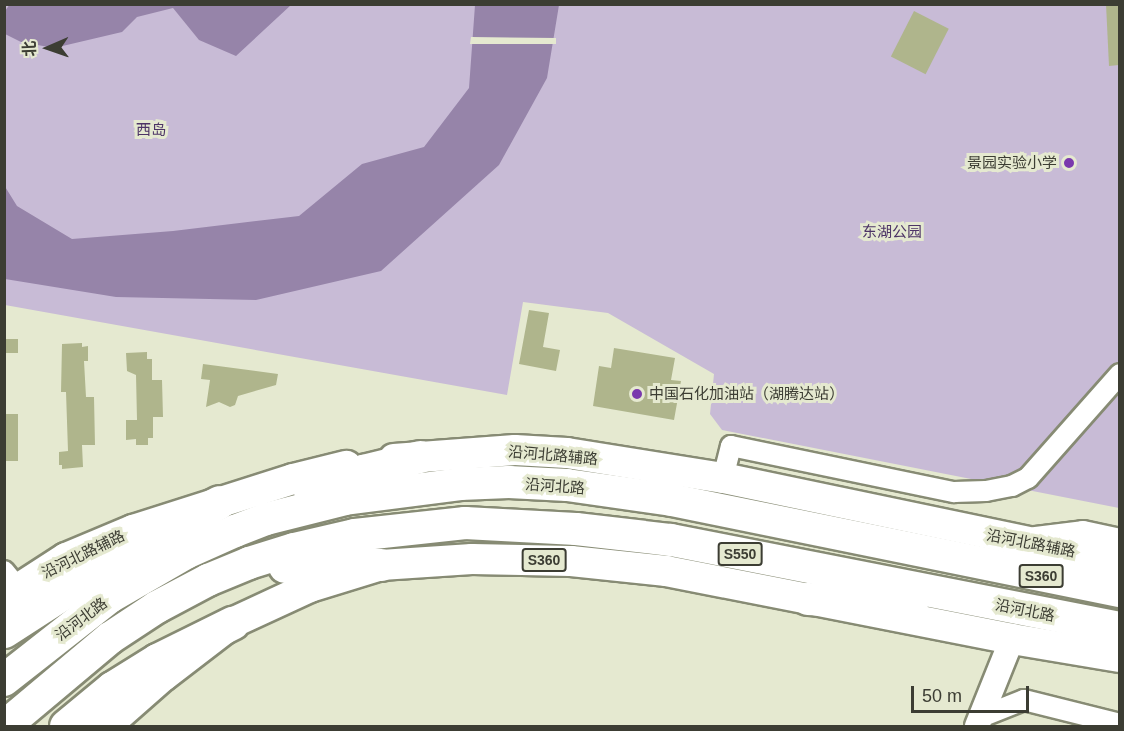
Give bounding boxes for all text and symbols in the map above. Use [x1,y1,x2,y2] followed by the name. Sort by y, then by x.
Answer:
[18,18,78,78] north arrow
[21,40,38,57] text: 北
[136,121,166,139] park label: 西岛
[967,154,1057,172] place label: 景园实验小学
[1062,156,1076,170] marker: 景园实验小学
[862,223,922,241] park label: 东湖公园
[649,385,844,403] place label: 中国石化加油站（湖腾达站）
[630,387,644,401] marker: 中国石化加油站（湖腾达站）
[507,442,599,468] street label: 沿河北路辅路
[524,475,586,497] street label: 沿河北路
[39,526,127,582] street label: 沿河北路辅路
[985,526,1077,560] street label: 沿河北路辅路
[718,543,762,565] road number: S550
[522,549,566,571] road number: S360
[1018,565,1064,587] road number: S360
[52,594,110,644] street label: 沿河北路
[994,595,1056,625] street label: 沿河北路
[914,674,1032,712] scale bar
[922,686,962,706] text: 50 m

